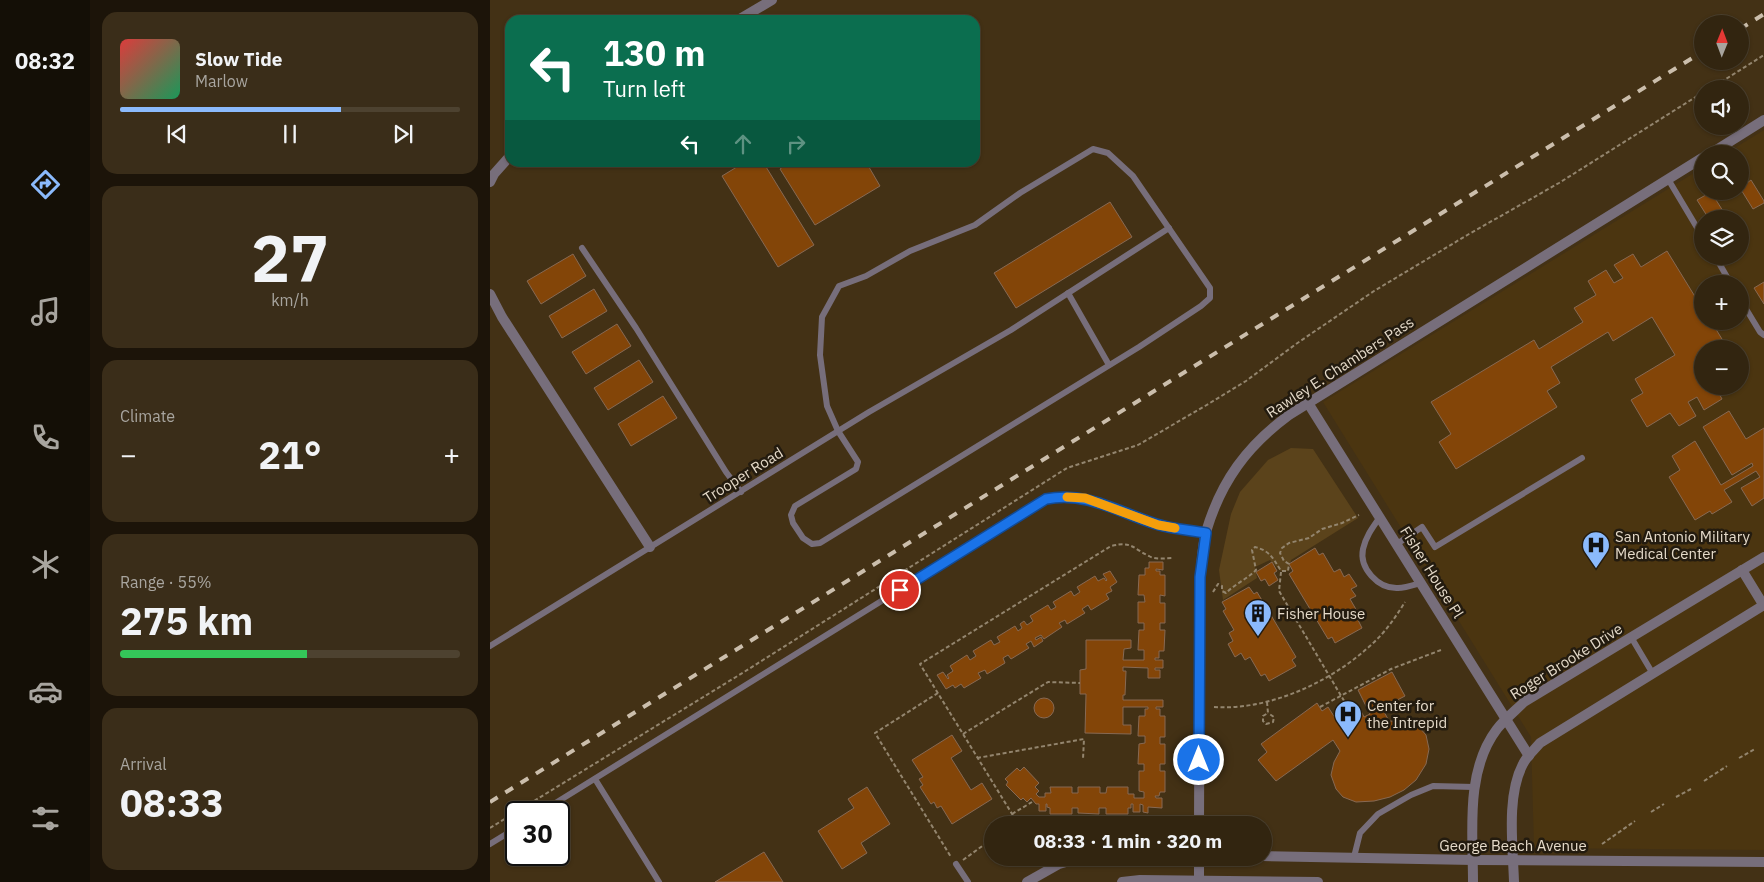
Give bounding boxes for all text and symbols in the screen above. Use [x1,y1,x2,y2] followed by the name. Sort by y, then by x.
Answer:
[1694,15,1749,70] north arrow
[1694,15,1749,395] map controls
[603,30,706,76] text: 130 m
[520,35,585,100] icon: left
[15,46,75,75] text: 08:32
[195,47,282,71] text: Slow Tide
[195,71,248,91] text: Marlow
[603,74,686,103] text: Turn left
[1694,80,1749,135] button: sound
[163,120,191,148] icon: previous
[276,120,304,148] icon: pause
[389,120,417,148] icon: next
[676,130,704,158] icon: left
[729,130,757,158] icon: ahead
[782,130,810,158] icon: right
[1694,145,1749,200] button: search
[28,167,63,202] icon: directions
[1694,210,1749,265] button: layers
[251,215,329,300] text: 27
[1694,275,1749,330] button: +
[271,290,309,310] text: km/h
[28,294,63,329] icon: music
[1263,312,1417,422] street label: Rawley E. Chambers Pass
[1694,340,1749,395] button: −
[120,406,175,426] text: Climate
[28,420,63,455] icon: phone
[258,430,322,479] text: 21°
[120,436,137,473] text: −
[443,436,460,473] text: +
[700,443,786,507] street label: Trooper Road
[1396,522,1468,622] street label: Fisher House Pl
[1615,527,1750,563] place label: San Antonio Military Medical Center
[1581,530,1611,569] hospital icon: San Antonio Military Medical Center
[28,547,63,582] icon: climate
[879,569,921,611] pin
[120,572,212,592] text: Range · 55%
[886,576,914,604] icon: arrive
[120,596,253,645] text: 275 km
[1243,598,1273,637] building icon: Fisher House
[1277,604,1365,623] place label: Fisher House
[1506,619,1626,703] street label: Roger Brooke Drive
[28,674,63,709] icon: car
[1367,696,1447,732] place label: Center for the Intrepid
[1333,699,1363,738] hospital icon: Center for the Intrepid
[1172,733,1224,785] position arrow
[120,754,167,774] text: Arrival
[120,778,224,827] text: 08:33
[28,801,63,836] icon: filters
[505,801,570,866] speed limit sign: 30
[1034,829,1222,853] text: 08:33 · 1 min · 320 m
[1439,836,1587,855] street label: George Beach Avenue

